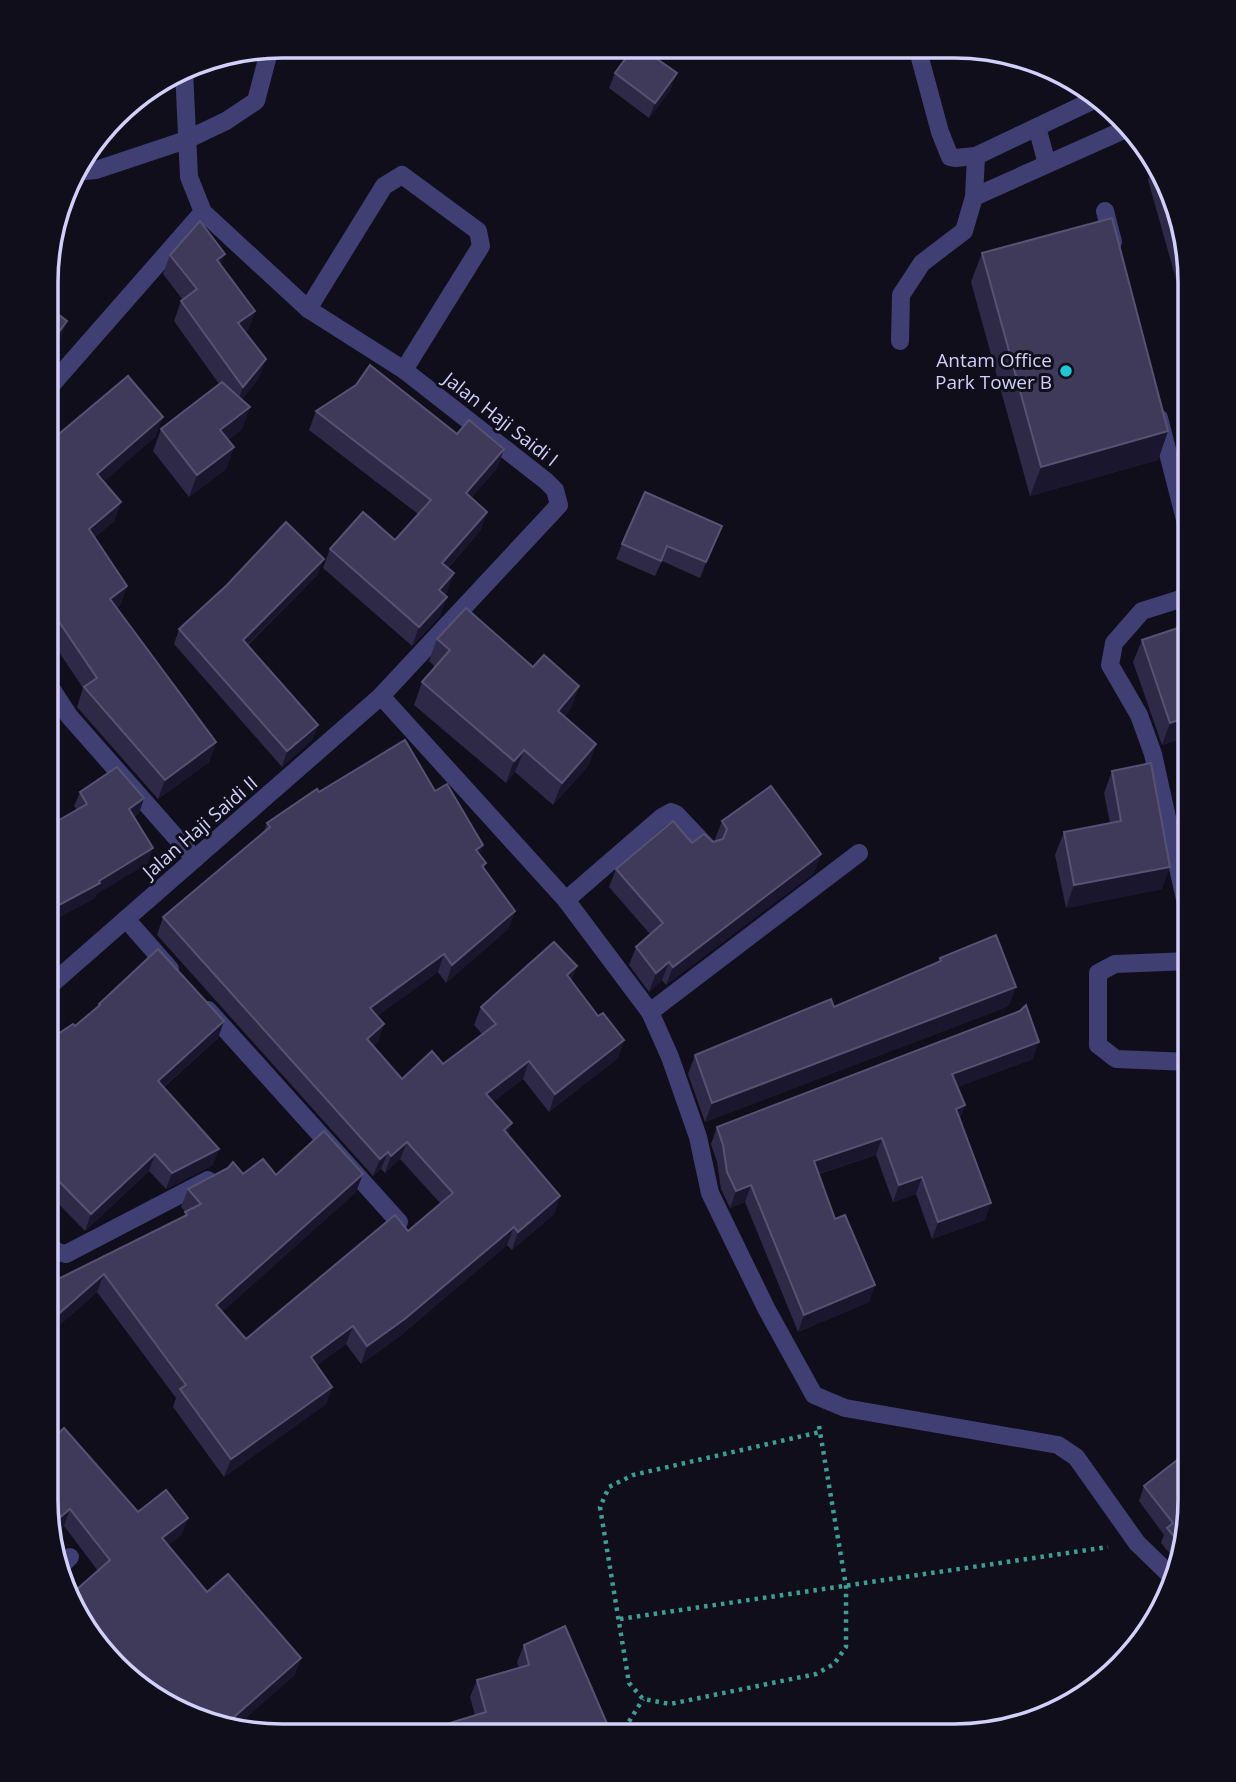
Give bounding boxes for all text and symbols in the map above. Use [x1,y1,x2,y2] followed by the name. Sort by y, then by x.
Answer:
[935,347,1052,395] place label: Antam Office Park Tower B
[1058,363,1074,379] marker: Antam Office Park Tower B
[437,365,564,472] street label: Jalan Haji Saidi I
[135,770,263,886] street label: Jalan Haji Saidi II

